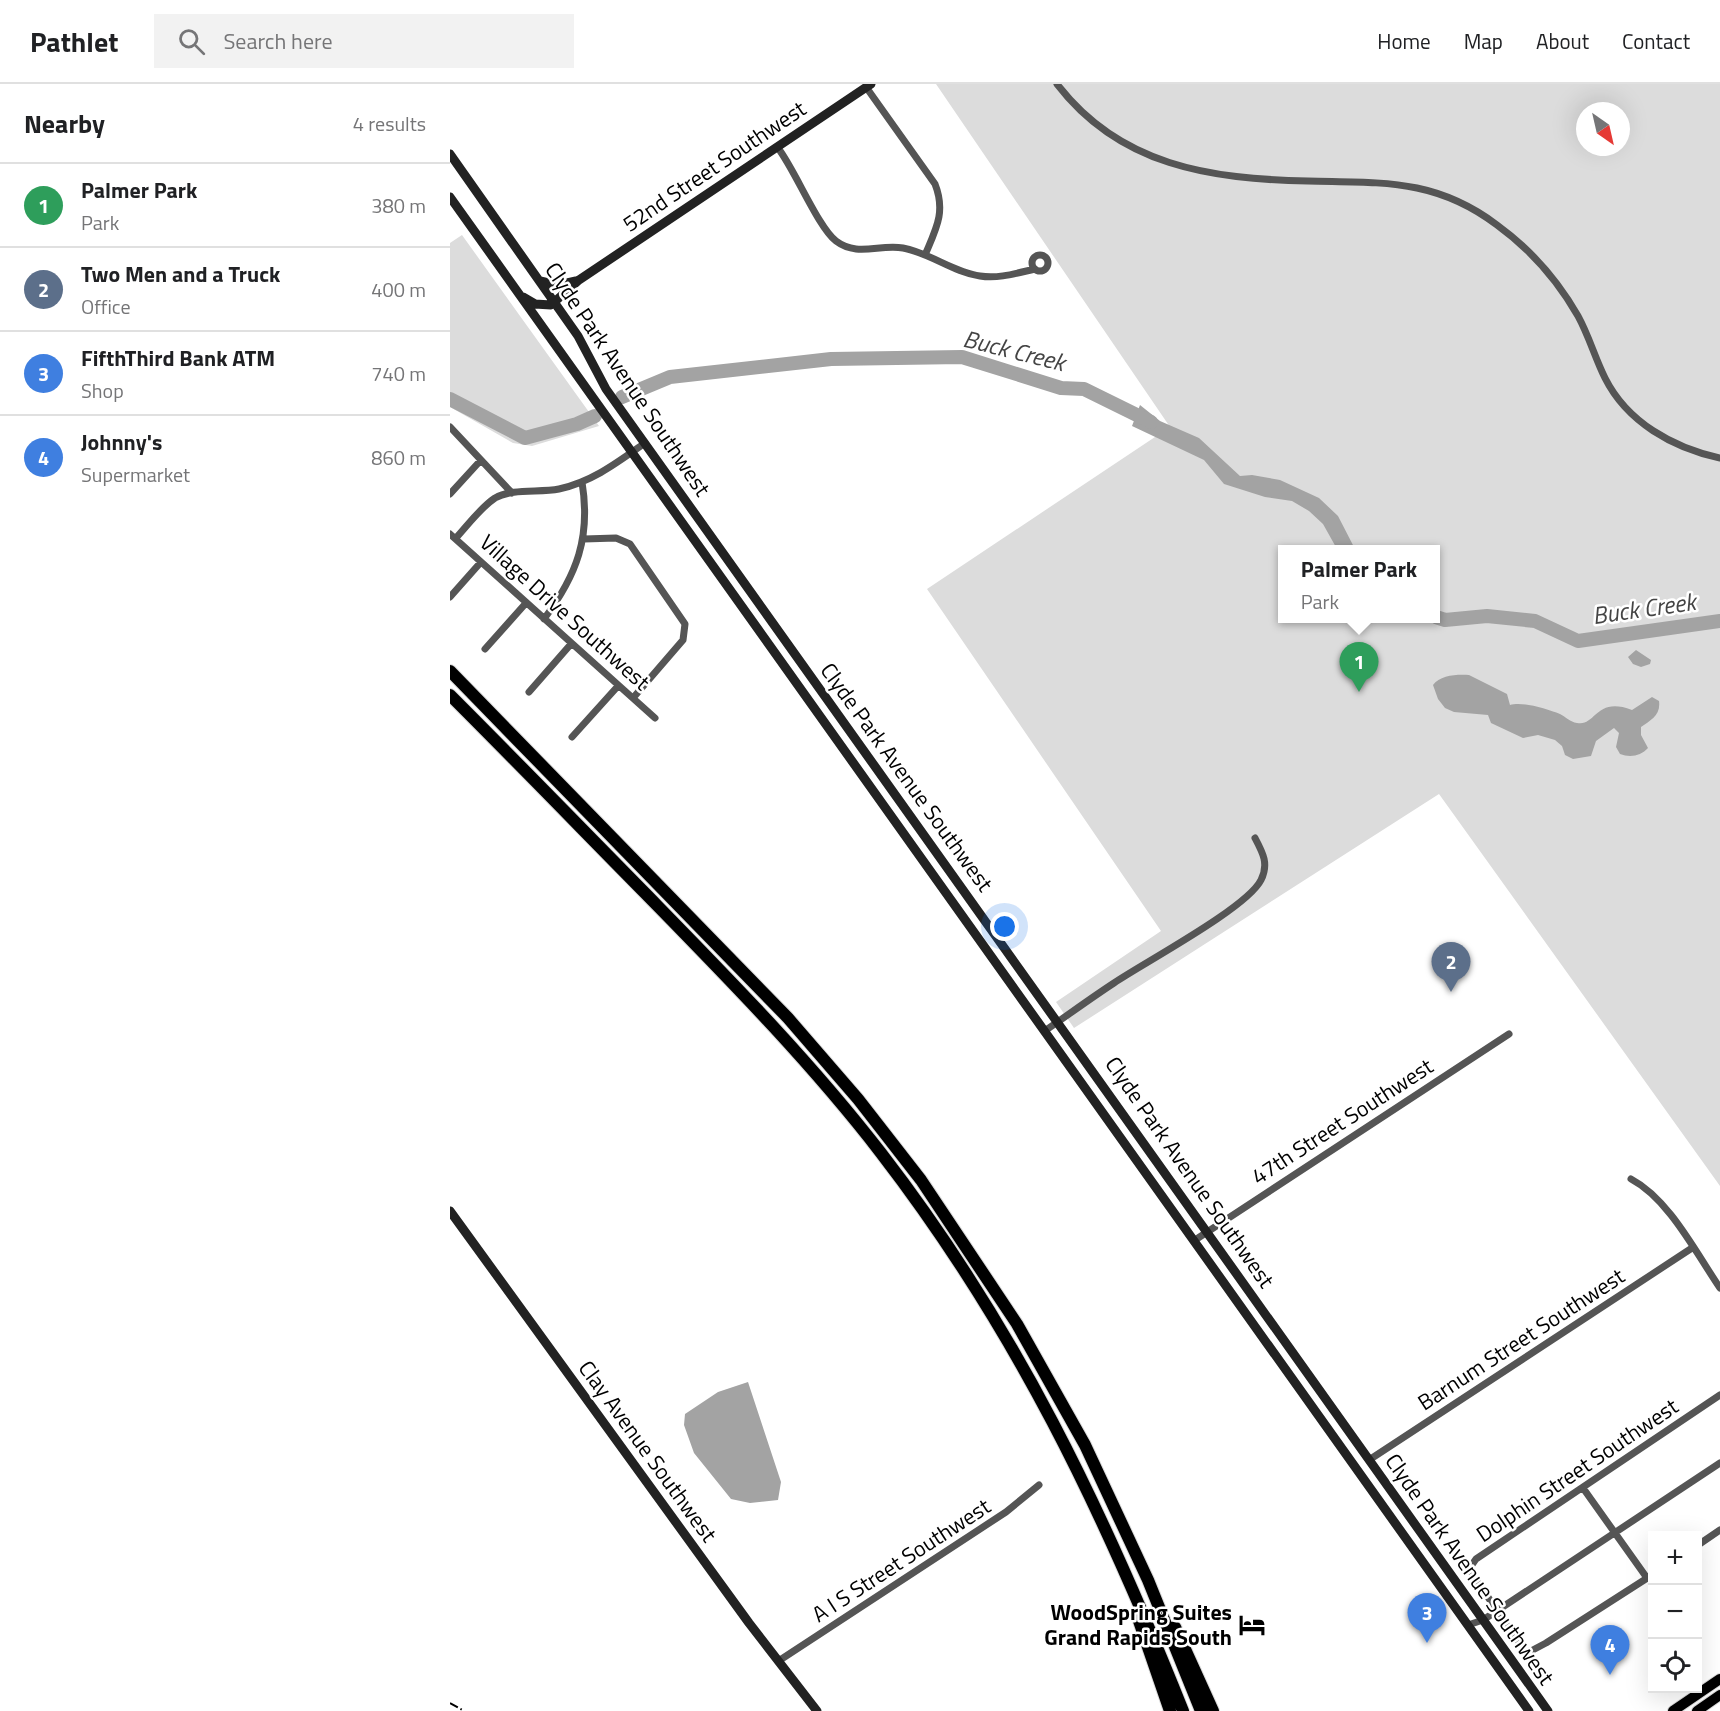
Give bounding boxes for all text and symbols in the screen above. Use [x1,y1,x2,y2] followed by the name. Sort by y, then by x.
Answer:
[154,14,574,68] search box
[30,20,118,63] text: Pathlet
[223,24,333,58] text: Search here
[175,25,208,58] icon: search
[1377,25,1431,57] text: Home
[1464,25,1503,57] text: Map
[1536,25,1589,57] text: About
[1622,25,1690,57] text: Contact
[615,92,813,240] street label: 52nd Street Southwest
[1576,102,1630,156] north arrow
[24,104,105,143] text: Nearby
[353,108,426,139] text: 4 results
[81,173,197,207] text: Palmer Park
[38,190,49,221] text: 1
[371,190,426,221] text: 380 m
[81,207,119,238] text: Park
[537,255,719,503] street label: Clyde Park Avenue Southwest
[81,257,280,291] text: Two Men and a Truck
[38,274,49,305] text: 2
[371,274,426,305] text: 400 m
[81,291,131,322] text: Office
[960,320,1072,381] water label: Buck Creek
[81,341,275,375] text: FifthThird Bank ATM
[38,358,49,389] text: 3
[371,358,426,389] text: 740 m
[81,375,124,406] text: Shop
[81,425,162,459] text: Johnny's
[38,442,49,473] text: 4
[371,442,426,473] text: 860 m
[81,459,190,490] text: Supermarket
[472,526,658,698] street label: Village Drive Southwest
[1278,545,1440,623] popup
[1301,552,1417,586] text: Palmer Park
[1590,583,1701,633] water label: Buck Creek
[1301,586,1339,617] text: Park
[1340,642,1378,692] pin: 1
[812,655,1002,899] street label: Clyde Park Avenue Southwest
[990,912,1019,941] your location
[1432,942,1470,992] pin: 2
[1097,1049,1283,1295] street label: Clyde Park Avenue Southwest
[1244,1049,1440,1193] street label: 47th Street Southwest
[1411,1259,1631,1419] street label: Barnum Street Southwest
[570,1353,726,1549] street label: Clay Avenue Southwest
[1469,1389,1685,1551] street label: Dolphin Street Southwest
[1377,1446,1563,1692] street label: Clyde Park Avenue Southwest
[805,1489,997,1631] street label: A I S Street Southwest
[1648,1531,1702,1693] map controls
[1648,1531,1702,1585] button: +
[1648,1585,1702,1639] button: −
[1408,1594,1446,1643] pin: 3
[1044,1595,1232,1654] place label: WoodSpring Suites Grand Rapids South
[1237,1610,1267,1640] hotel icon: WoodSpring Suites Grand Rapids South
[1590,1626,1630,1675] pin: 4
[1648,1639,1702,1693] button: locate

